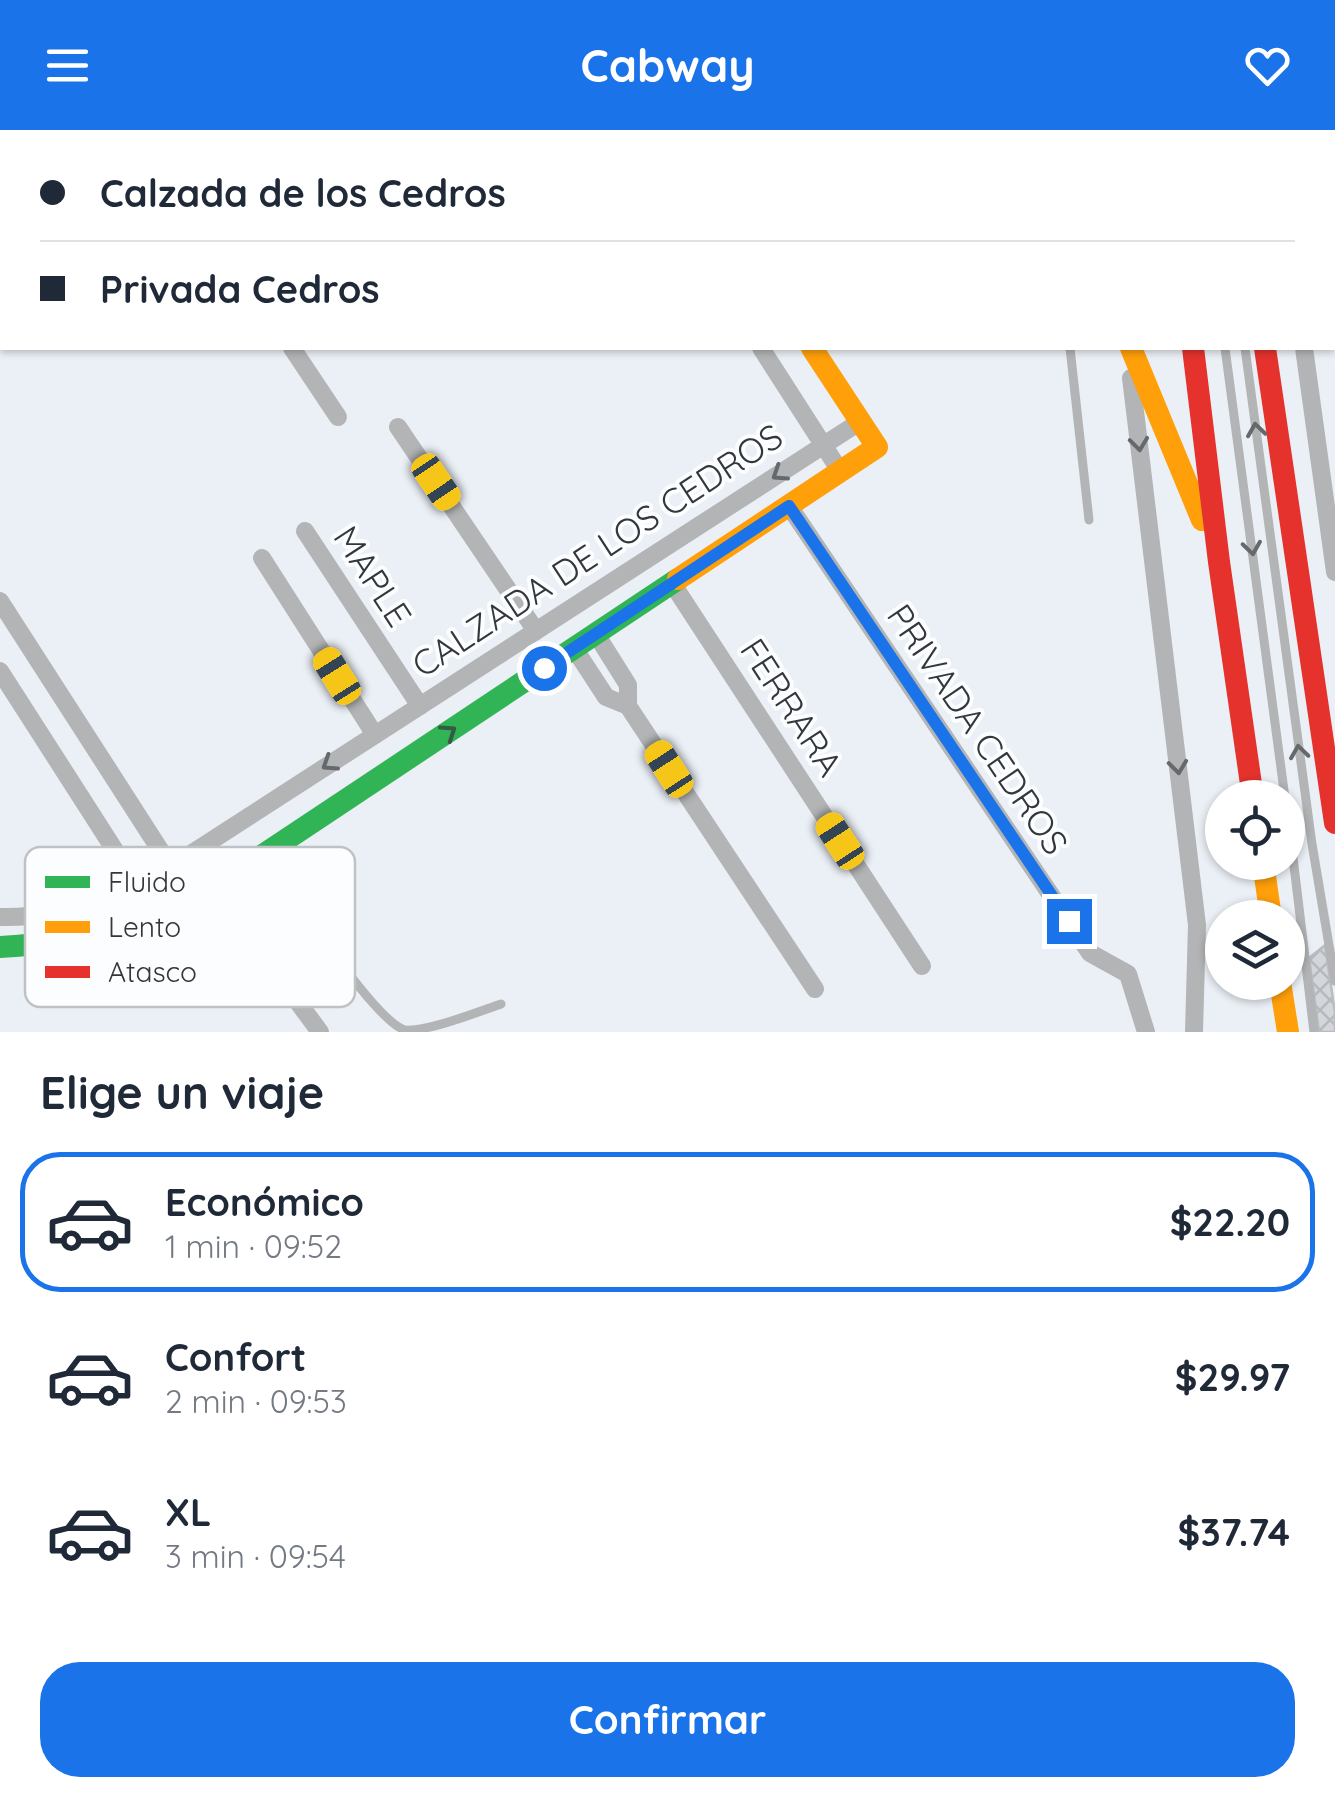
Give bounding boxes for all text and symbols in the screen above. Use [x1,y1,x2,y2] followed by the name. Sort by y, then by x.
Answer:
[580,37,755,93] text: Cabway
[40,38,95,93] icon: menu
[1240,38,1295,93] icon: heart
[100,169,506,217] text: Calzada de los Cedros
[100,265,380,313] text: Privada Cedros
[403,414,791,686] street label: CALZADA DE LOS CEDROS
[1246,421,1267,437] one-way arrow
[1128,437,1149,453] one-way arrow
[407,449,465,515] car
[771,462,789,481] one-way arrow
[324,517,422,635] street label: MAPLE
[1241,541,1262,557] one-way arrow
[878,595,1078,863] street label: PRIVADA CEDROS
[731,630,853,784] street label: FERRARA
[308,643,366,709] car
[522,646,567,691] route start
[439,725,457,744] one-way arrow
[640,736,698,802] car
[1290,743,1311,760] one-way arrow
[322,752,340,771] one-way arrow
[1167,759,1188,775] one-way arrow
[1205,780,1305,1000] map controls
[1205,780,1305,880] button: locate
[811,808,869,874] car
[25,847,355,1007] legend
[108,864,186,899] text: Fluido
[1047,899,1092,944] route end
[1205,900,1305,1000] button: layers
[108,909,181,944] text: Lento
[108,954,197,989] text: Atasco
[40,1064,324,1120] text: Elige un viaje
[45,1177,135,1267] icon: car
[165,1178,364,1226] text: Económico
[1170,1198,1290,1246] text: $22.20
[165,1226,342,1266] text: 1 min · 09:52
[45,1332,135,1422] icon: car
[165,1333,306,1381] text: Confort
[1175,1353,1290,1401] text: $29.97
[165,1381,347,1421] text: 2 min · 09:53
[45,1487,135,1577] icon: car
[165,1488,211,1536] text: XL
[1178,1508,1290,1556] text: $37.74
[165,1536,346,1576] text: 3 min · 09:54
[40,1662,1295,1777] button: Confirmar

